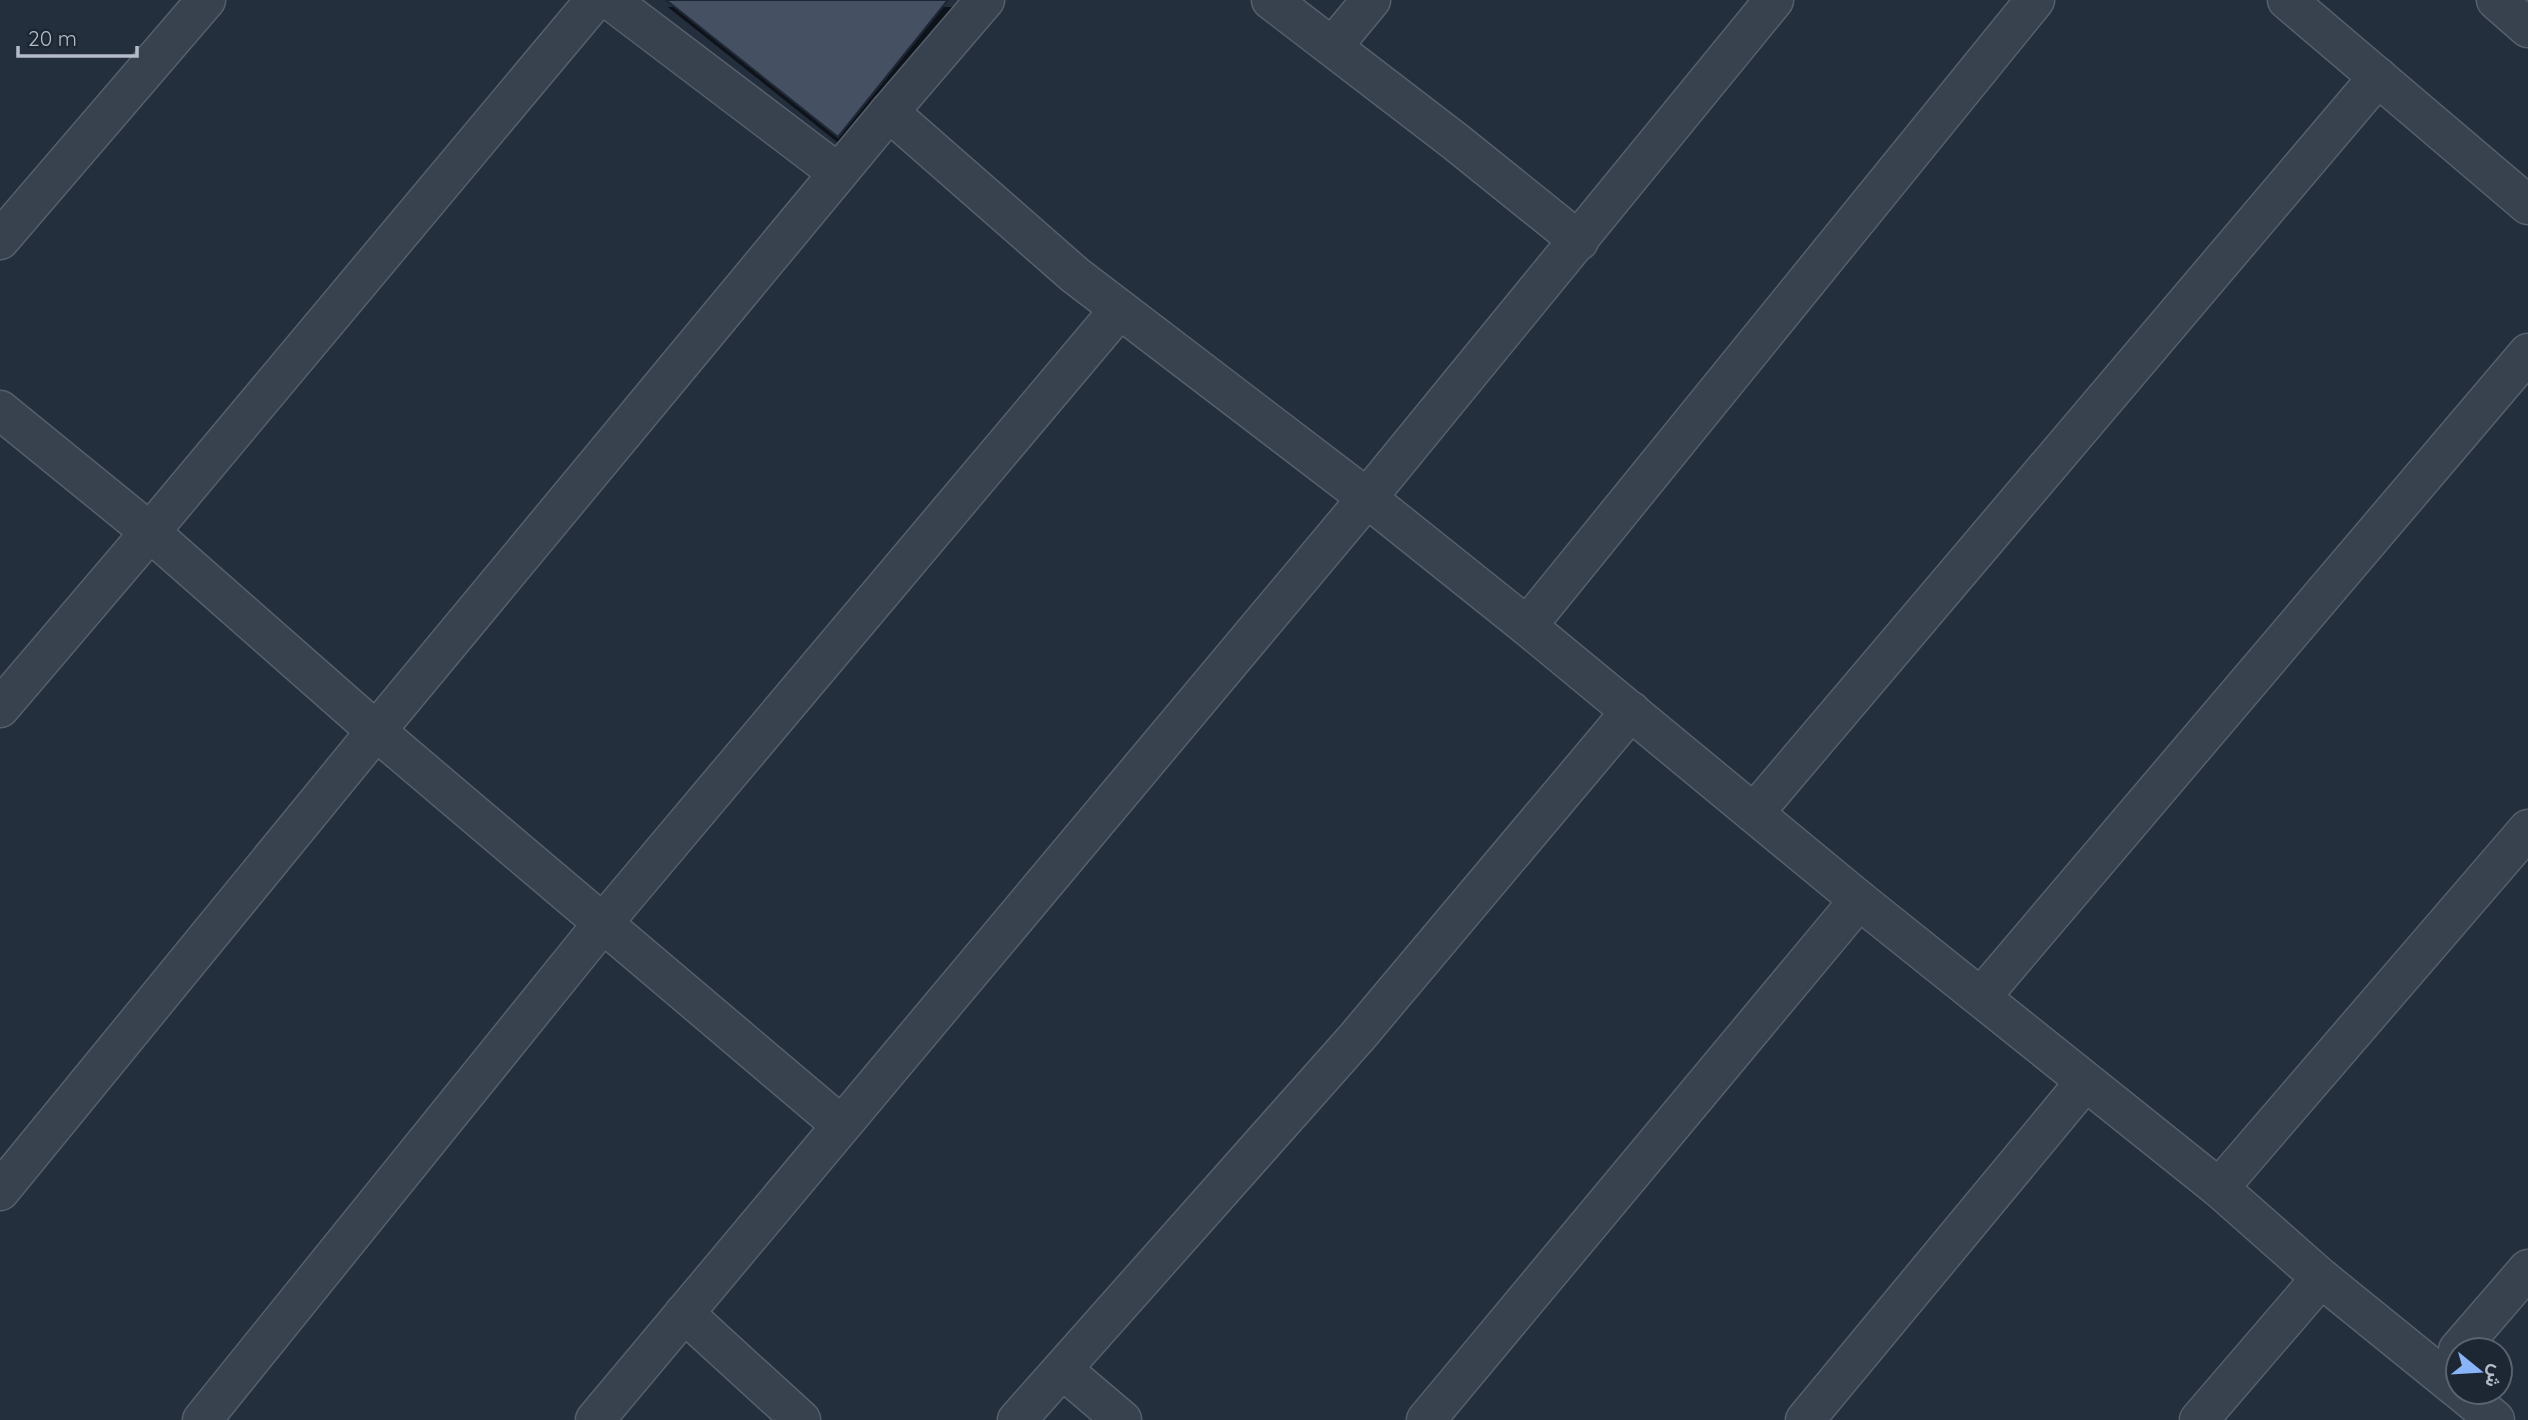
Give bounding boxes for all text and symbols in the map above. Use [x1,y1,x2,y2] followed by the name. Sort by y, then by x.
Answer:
[18,14,136,58] scale bar
[28,25,77,51] text: 20 m
[2444,1336,2514,1406] north arrow
[2480,1362,2510,1391] text: ش

